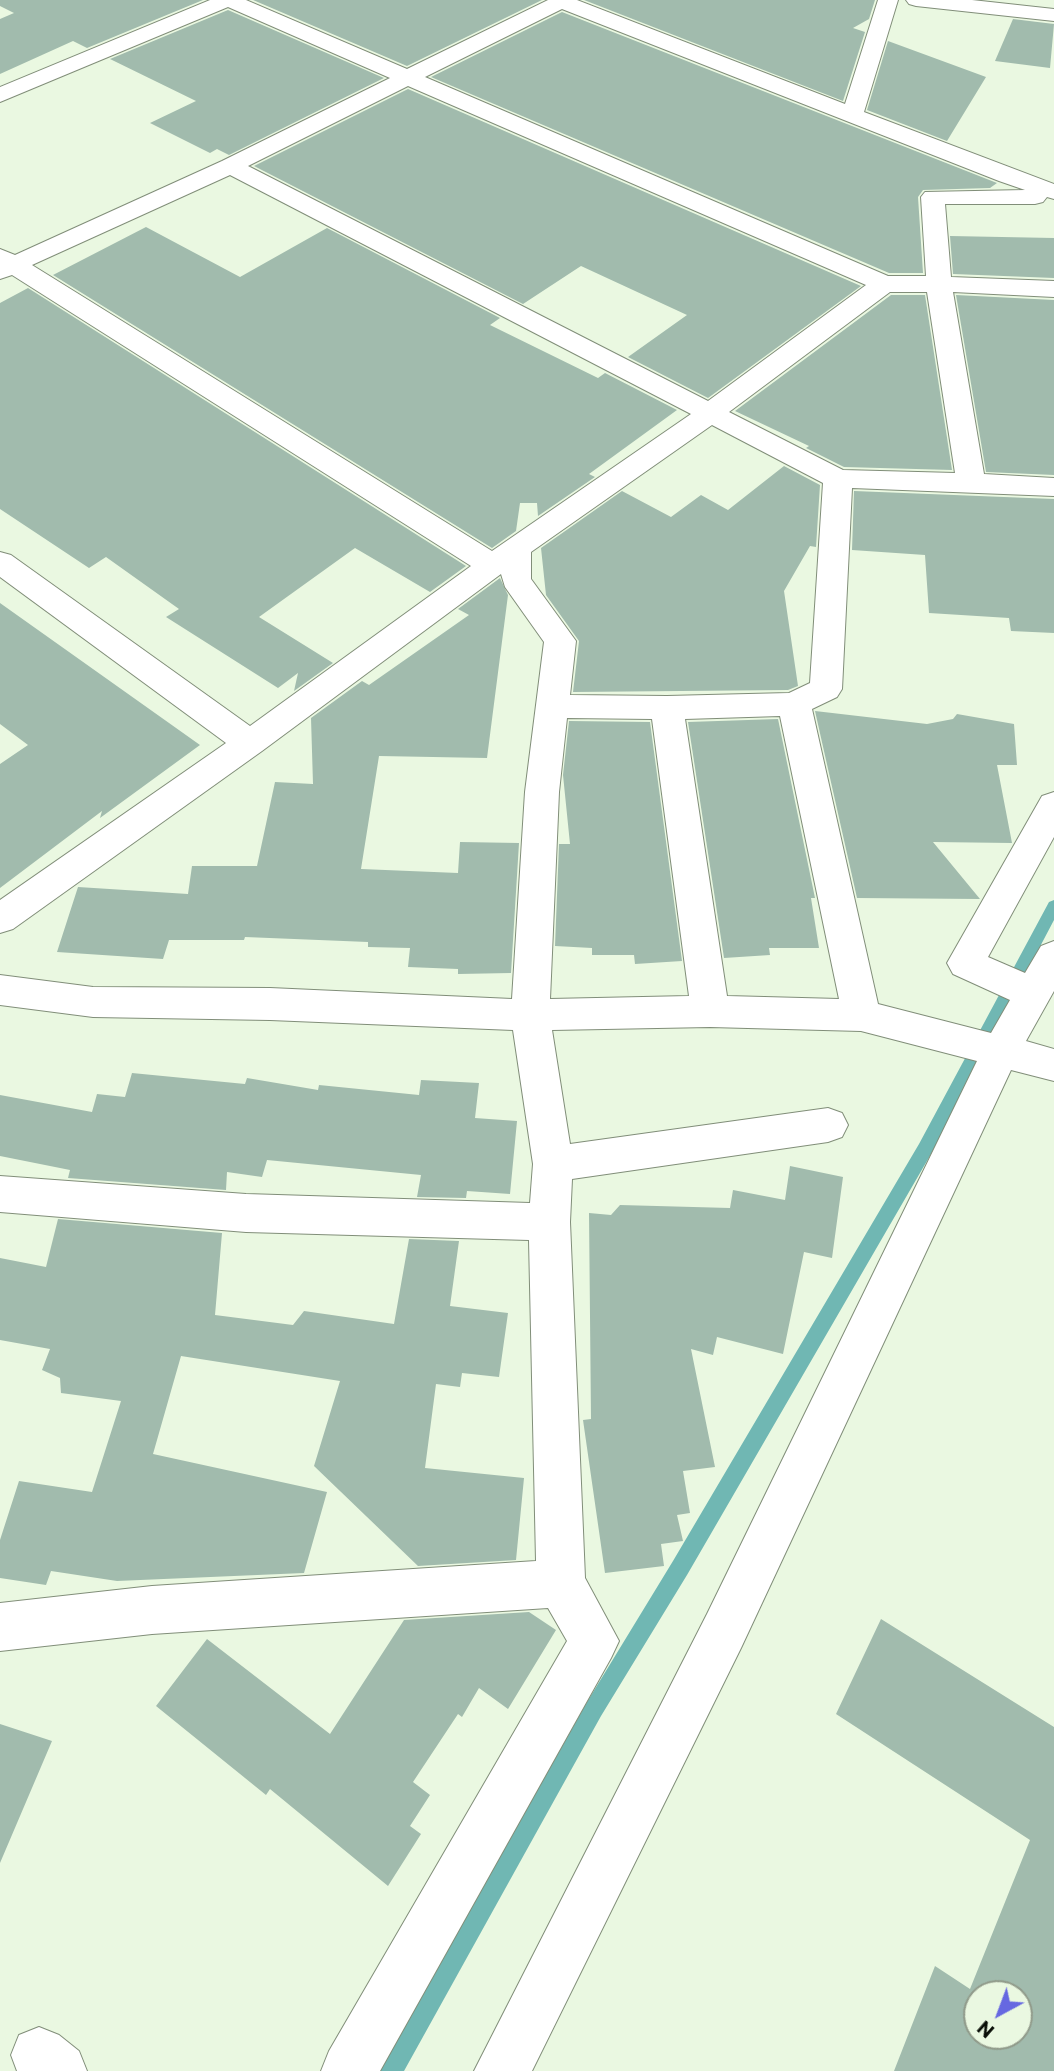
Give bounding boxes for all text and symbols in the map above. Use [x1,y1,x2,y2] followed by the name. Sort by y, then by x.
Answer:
[963,1980,1033,2050] north arrow
[972,2016,998,2043] text: N

